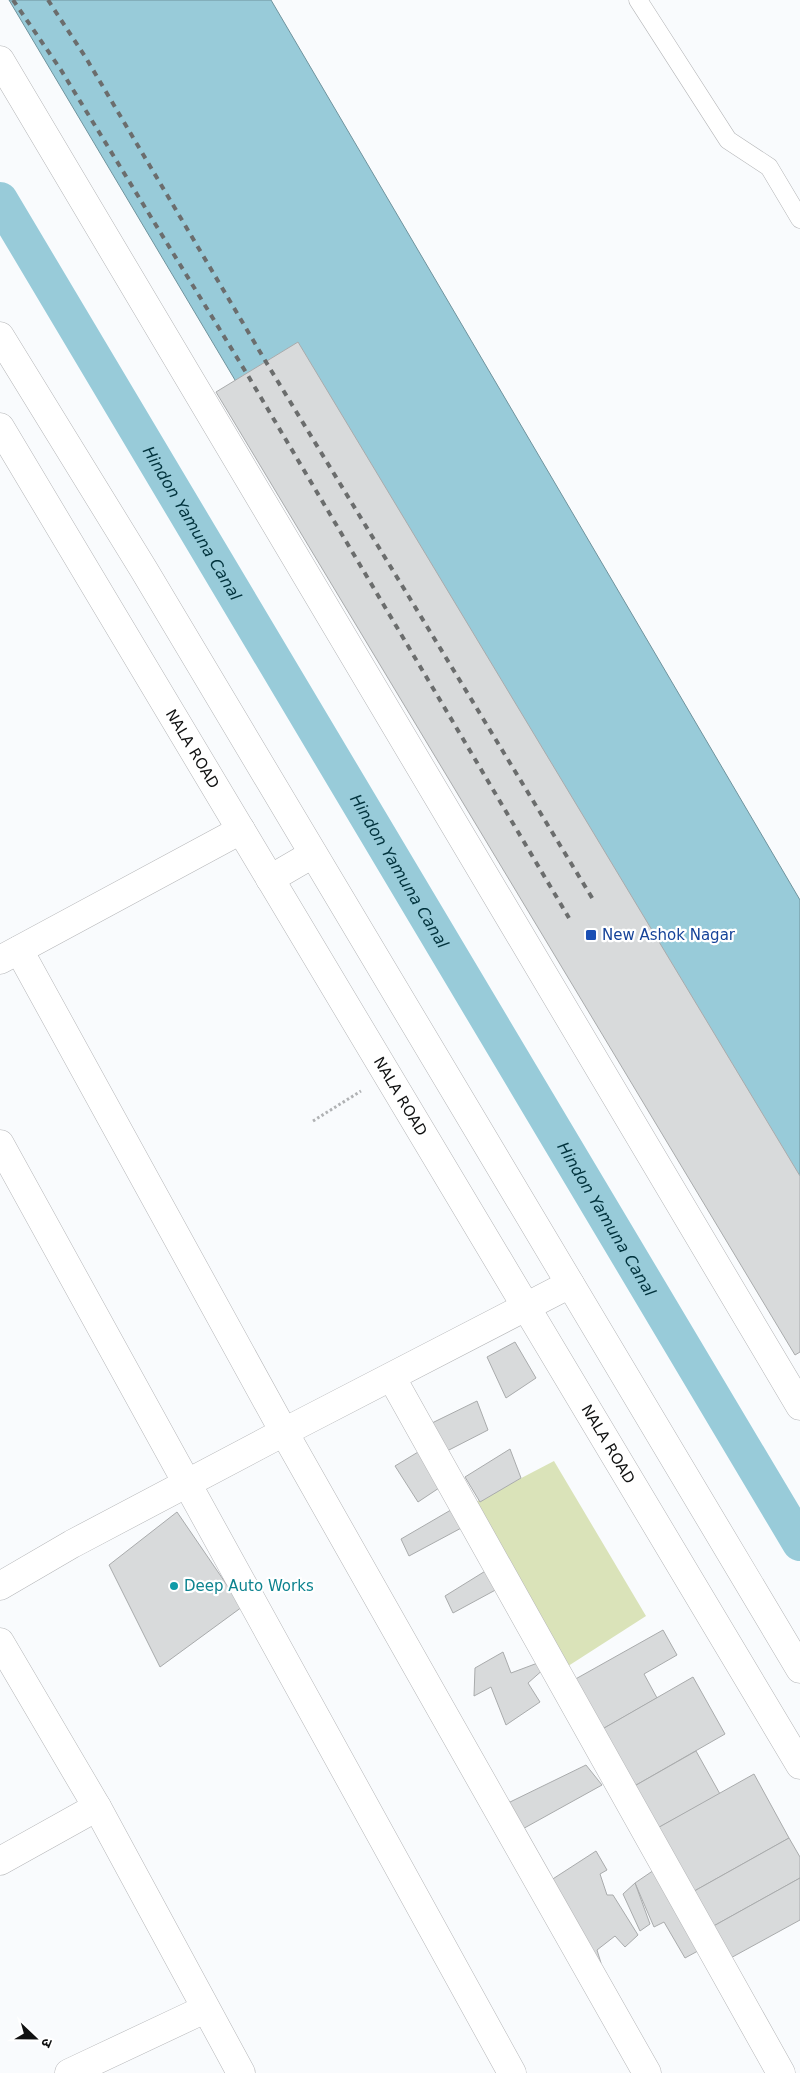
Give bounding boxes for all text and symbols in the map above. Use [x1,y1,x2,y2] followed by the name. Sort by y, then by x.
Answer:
[139,443,246,604] water label: Hindon Yamuna Canal
[162,706,223,792] street label: NALA ROAD
[346,790,453,952] water label: Hindon Yamuna Canal
[602,926,736,944] place label: New Ashok Nagar
[584,928,598,942] marker: New Ashok Nagar
[370,1054,431,1139] street label: NALA ROAD
[554,1138,660,1300] water label: Hindon Yamuna Canal
[578,1401,639,1487] street label: NALA ROAD
[184,1577,314,1595] place label: Deep Auto Works
[168,1580,180,1592] marker: Deep Auto Works
[10,2013,60,2063] north arrow
[38,2036,56,2050] text: उ

